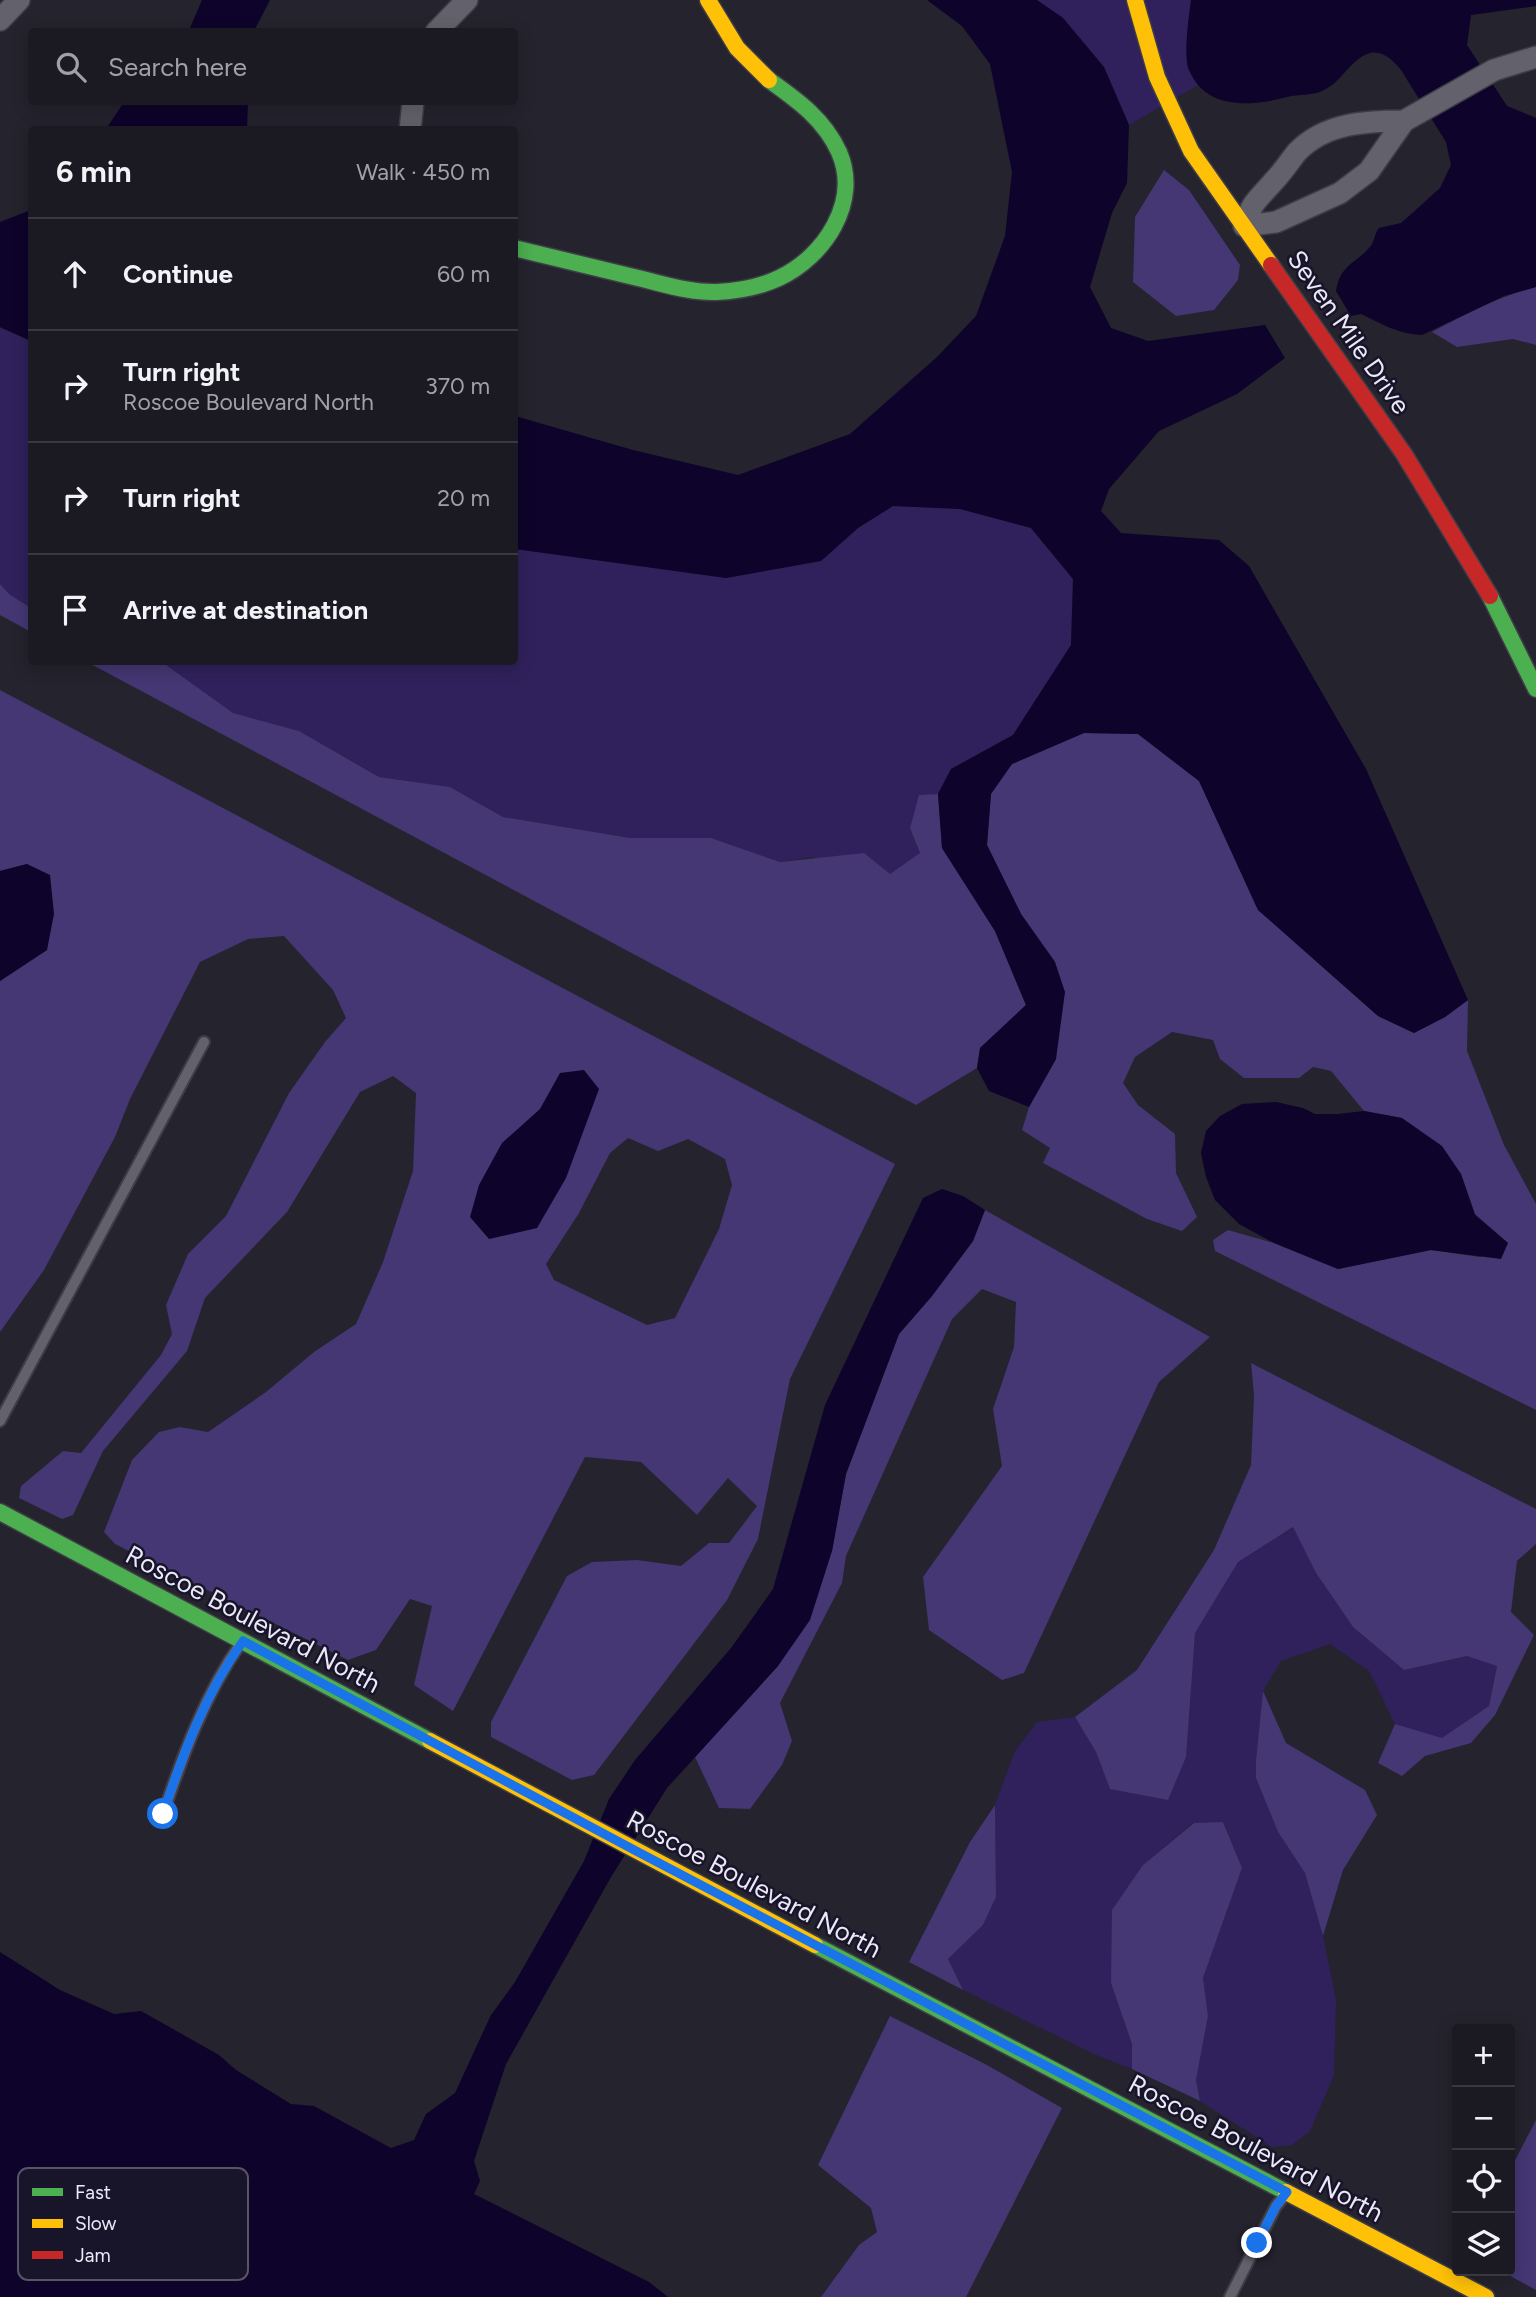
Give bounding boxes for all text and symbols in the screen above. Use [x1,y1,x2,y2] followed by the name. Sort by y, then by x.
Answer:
[28,28,518,105] search box
[52,48,90,86] icon: search
[108,51,247,83] text: Search here
[56,153,132,190] text: 6 min
[356,158,490,186] text: Walk · 450 m
[1281,244,1417,420] street label: Seven Mile Drive
[56,255,94,293] icon: ahead
[123,258,233,290] text: Continue
[437,260,490,288] text: 60 m
[123,356,240,388] text: Turn right
[56,367,94,405] icon: right
[425,372,490,400] text: 370 m
[123,388,374,416] text: Roscoe Boulevard North
[56,479,94,517] icon: right
[123,482,240,514] text: Turn right
[437,484,490,512] text: 20 m
[56,591,94,629] icon: arrive
[123,594,368,626] text: Arrive at destination
[120,1538,386,1700] street label: Roscoe Boulevard North
[147,1798,178,1829] route start
[621,1803,887,1965] street label: Roscoe Boulevard North
[1452,2024,1515,2276] map controls
[1452,2024,1515,2087] button: +
[1123,2067,1389,2229] street label: Roscoe Boulevard North
[1452,2087,1515,2150] button: −
[1452,2150,1515,2213] button: locate
[18,2168,248,2280] legend
[75,2181,111,2204] text: Fast
[75,2212,117,2235] text: Slow
[1452,2213,1515,2276] button: layers
[1241,2227,1272,2258] route end
[75,2244,111,2267] text: Jam

